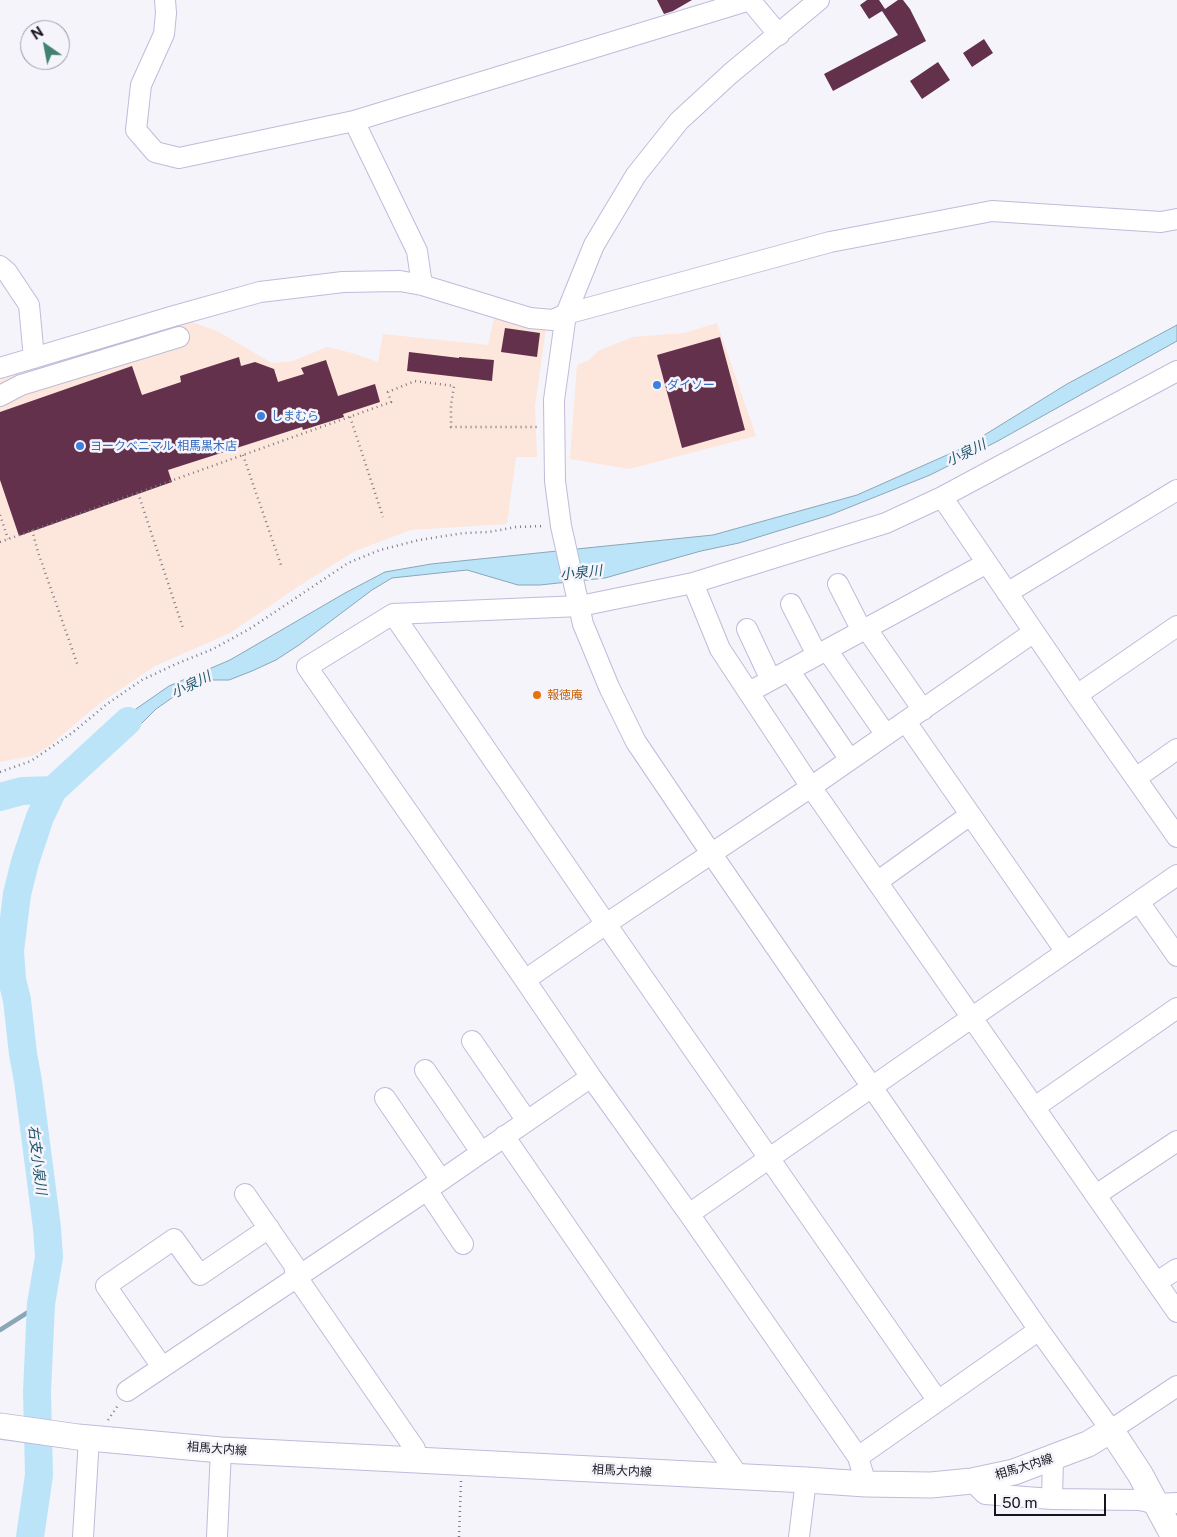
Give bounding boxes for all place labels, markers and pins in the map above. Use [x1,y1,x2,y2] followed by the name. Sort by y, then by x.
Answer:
[667,378,715,392] place label: ダイソー
[651,379,663,391] marker: ダイソー
[271,409,319,423] place label: しまむら
[255,410,267,422] marker: しまむら
[90,439,237,453] place label: ヨークベニマル 相馬黒木店
[74,440,86,452] marker: ヨークベニマル 相馬黒木店
[547,688,583,702] place label: 報徳庵
[531,689,543,701] marker: 報徳庵

